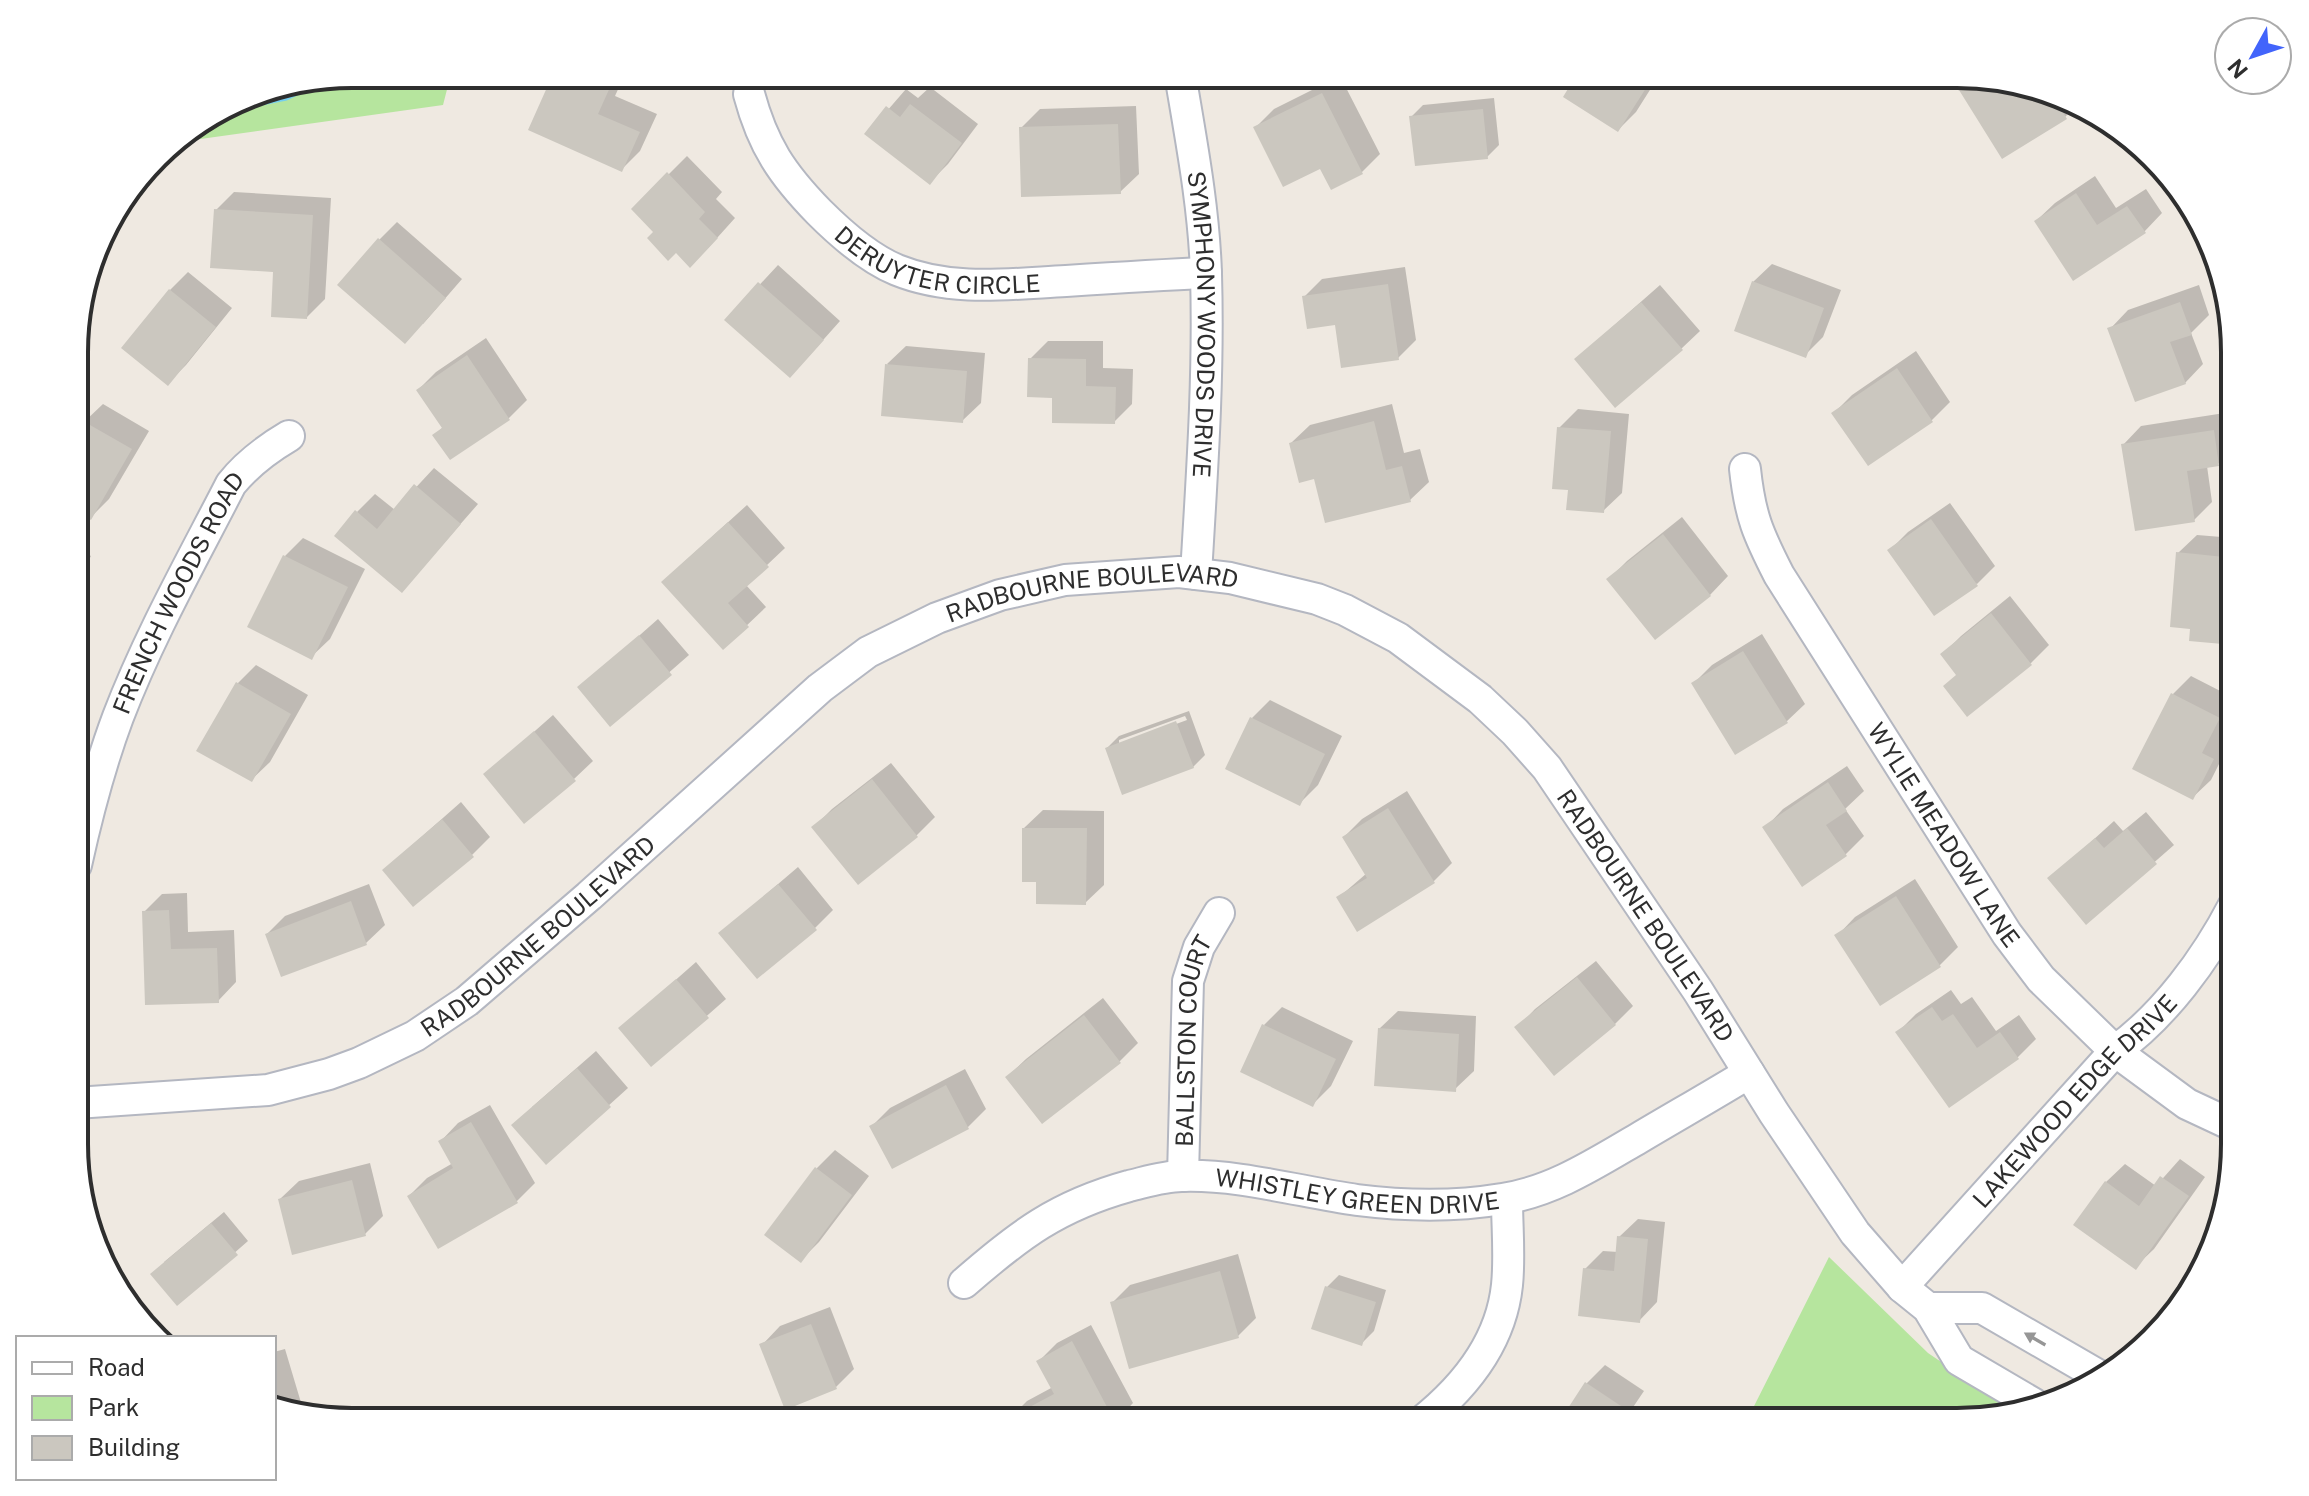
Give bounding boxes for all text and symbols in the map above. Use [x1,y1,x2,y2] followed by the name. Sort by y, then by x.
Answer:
[2213,16,2293,96] north arrow
[2222,54,2253,84] text: N
[1182,169,1221,478] street label: SYMPHONY WOODS DRIVE
[829,220,1041,299] street label: DERUYTER CIRCLE
[107,466,250,718] street label: FRENCH WOODS ROAD
[942,558,1241,628] street label: RADBOURNE BOULEVARD
[1862,718,2026,952] street label: WYLIE MEADOW LANE
[1552,784,1740,1047] street label: RADBOURNE BOULEVARD
[415,830,660,1042] street label: RADBOURNE BOULEVARD
[1170,930,1217,1147] street label: BALLSTON COURT
[1967,989,2182,1213] street label: LAKEWOOD EDGE DRIVE
[1214,1163,1501,1219] street label: WHISTLEY GREEN DRIVE
[2024,1332,2046,1346] one-way arrow
[16,1336,276,1480] legend
[88,1353,145,1381] text: Road
[88,1393,139,1421] text: Park
[88,1433,180,1461] text: Building

